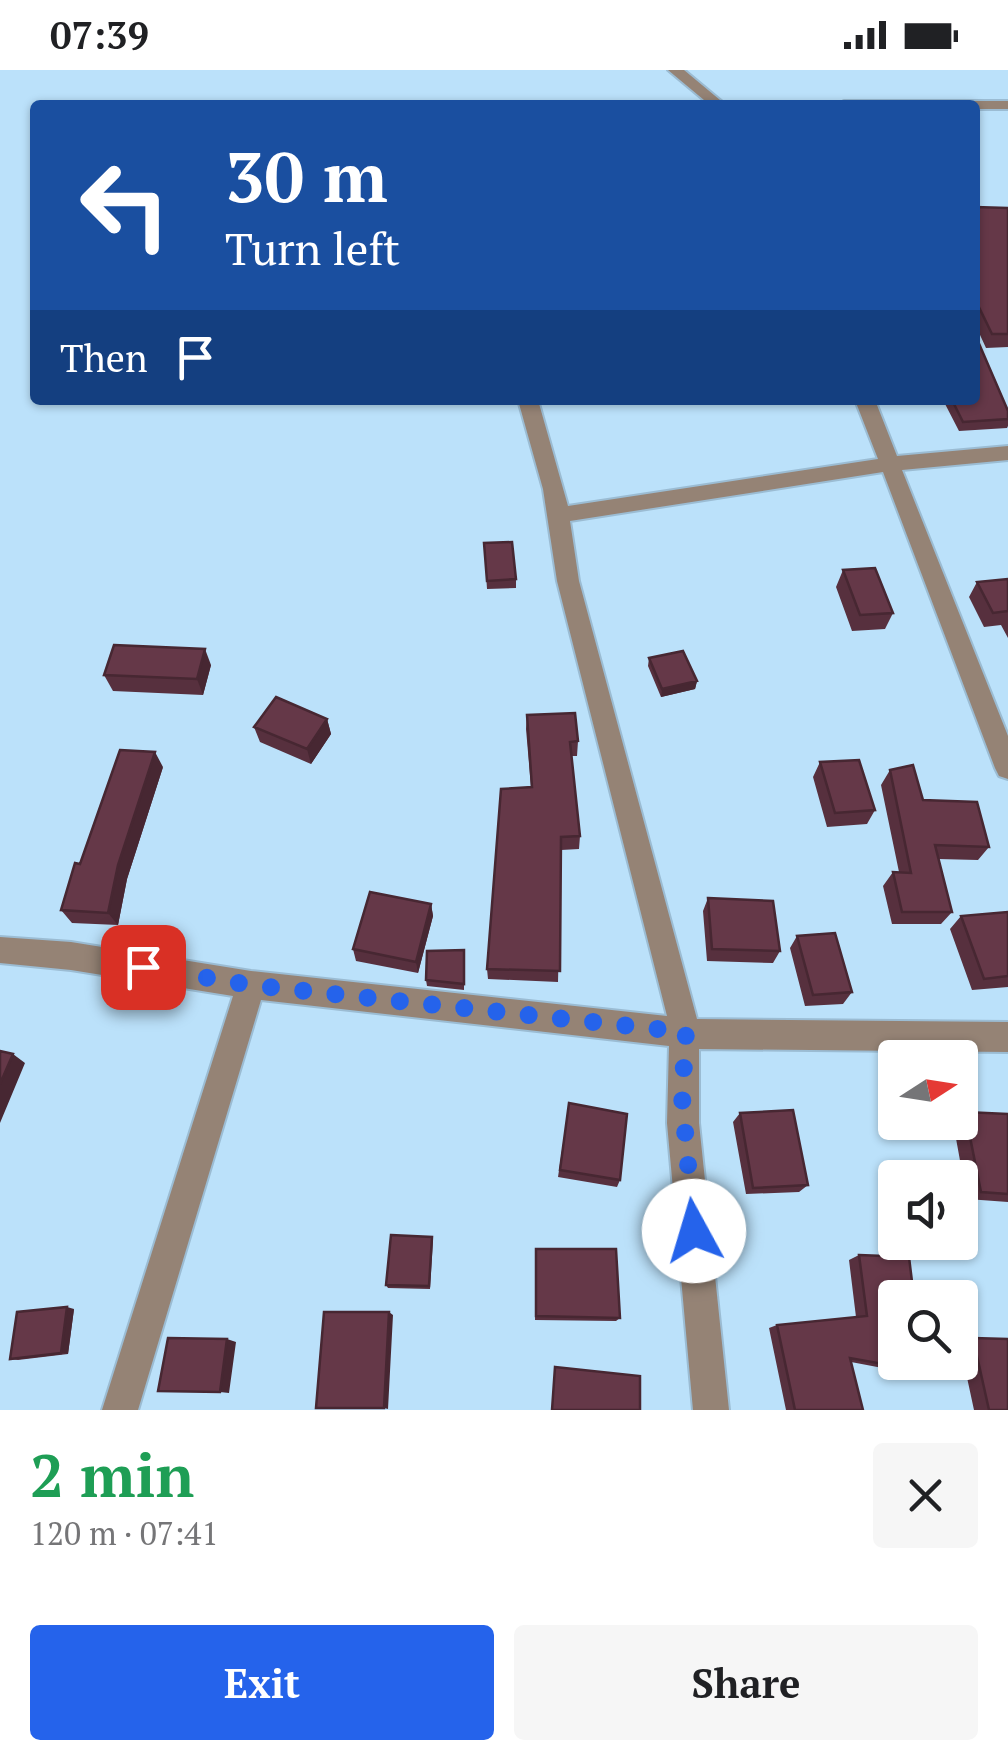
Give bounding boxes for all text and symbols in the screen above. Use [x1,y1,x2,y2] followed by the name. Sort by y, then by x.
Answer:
[50,10,149,60] text: 07:39
[225,129,388,222] text: 30 m
[60,140,190,270] icon: left
[225,218,400,278] text: Turn left
[168,330,223,385] icon: arrive
[60,333,148,383] text: Then
[101,925,186,1010] pin
[116,940,171,995] icon: arrive
[878,1040,978,1140] north arrow
[878,1040,978,1380] map controls
[878,1160,978,1260] button: sound
[642,1179,746,1283] position arrow
[878,1280,978,1380] button: search
[30,1435,194,1514] text: 2 min
[873,1443,978,1548] button: close
[30,1512,218,1554] text: 120 m · 07:41
[30,1625,494,1740] button: Exit
[514,1625,978,1740] button: Share

